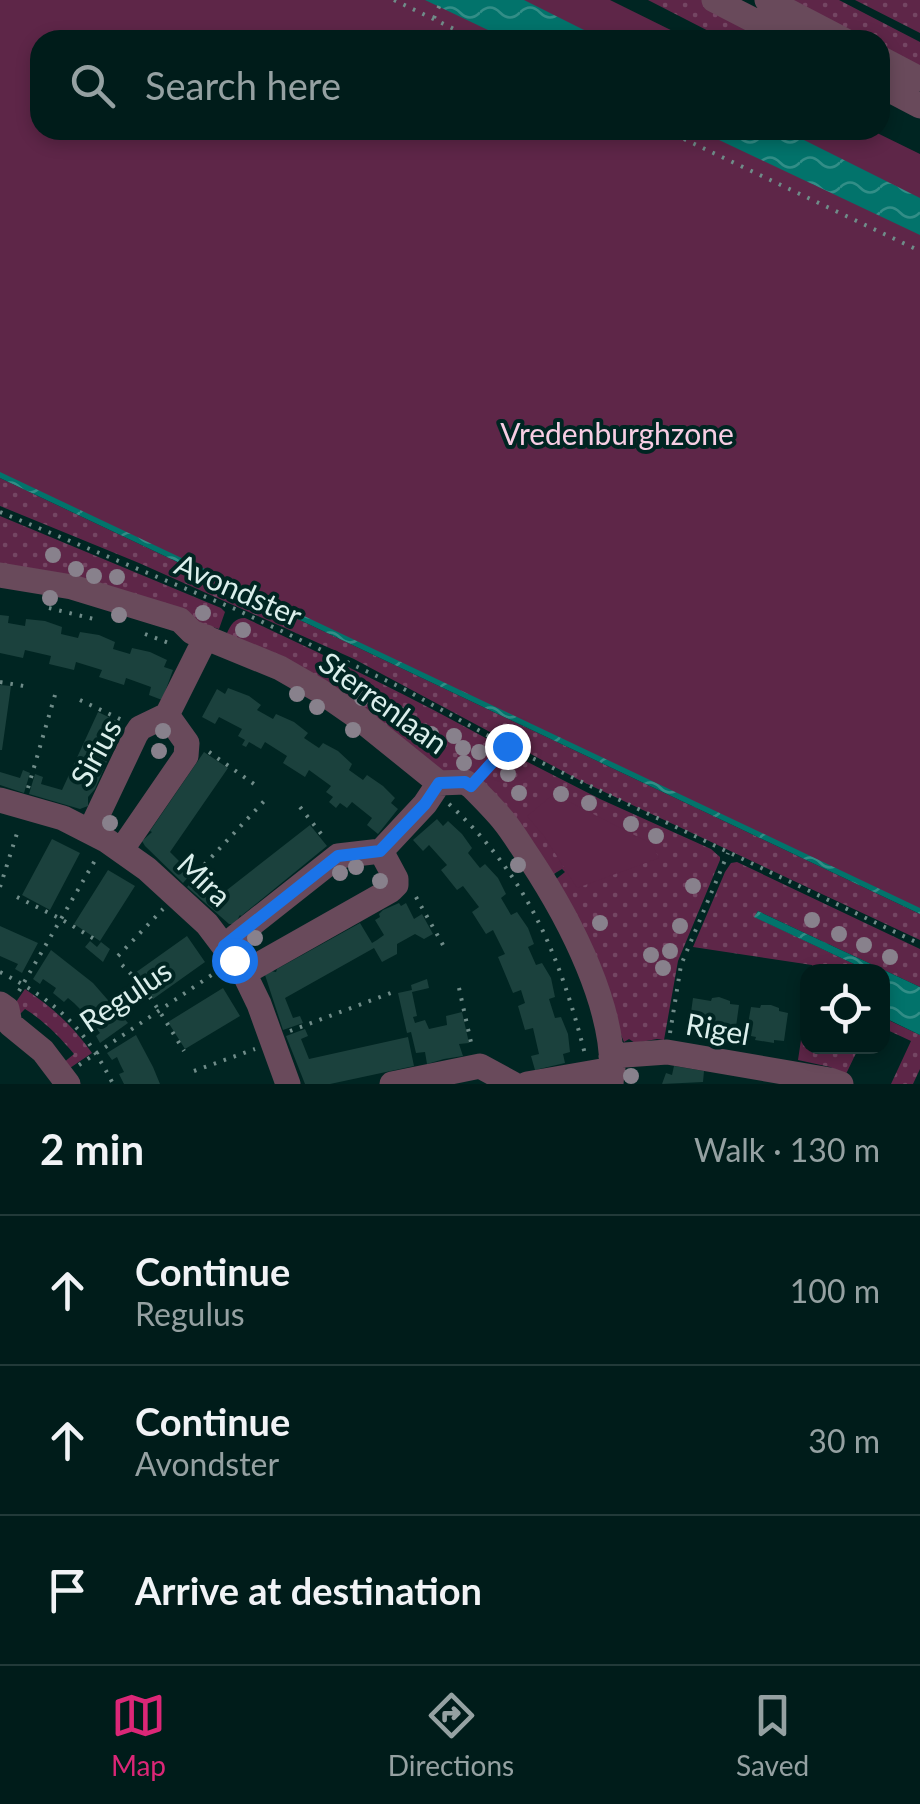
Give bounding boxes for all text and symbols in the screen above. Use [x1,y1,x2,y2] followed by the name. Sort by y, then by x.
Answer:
[30,30,890,140] search box
[65,58,120,113] icon: search
[145,62,341,108] text: Search here
[500,415,734,451] park label: Vredenburghzone
[170,545,308,633] street label: Avondster
[313,643,455,761] street label: Sterrenlaan
[62,712,128,792] street label: Sirius
[485,724,531,770] route end
[171,845,239,913] street label: Mira
[212,938,258,984] route start
[72,951,178,1039] street label: Regulus
[800,964,890,1054] map controls
[800,964,890,1054] button: locate
[683,1005,753,1051] street label: Rigel
[40,1124,144,1174] text: 2 min
[694,1130,880,1169] text: Walk · 130 m
[135,1248,290,1294] text: Continue
[40,1263,95,1318] icon: ahead
[790,1271,880,1310] text: 100 m
[135,1294,245,1333] text: Regulus
[135,1398,290,1444] text: Continue
[40,1413,95,1468] icon: ahead
[808,1421,880,1460] text: 30 m
[135,1444,279,1483] text: Avondster
[40,1563,95,1618] icon: arrive
[135,1567,482,1613] text: Arrive at destination
[111,1688,166,1782] tab: Map
[388,1688,514,1782] tab: Directions
[736,1688,809,1782] tab: Saved

